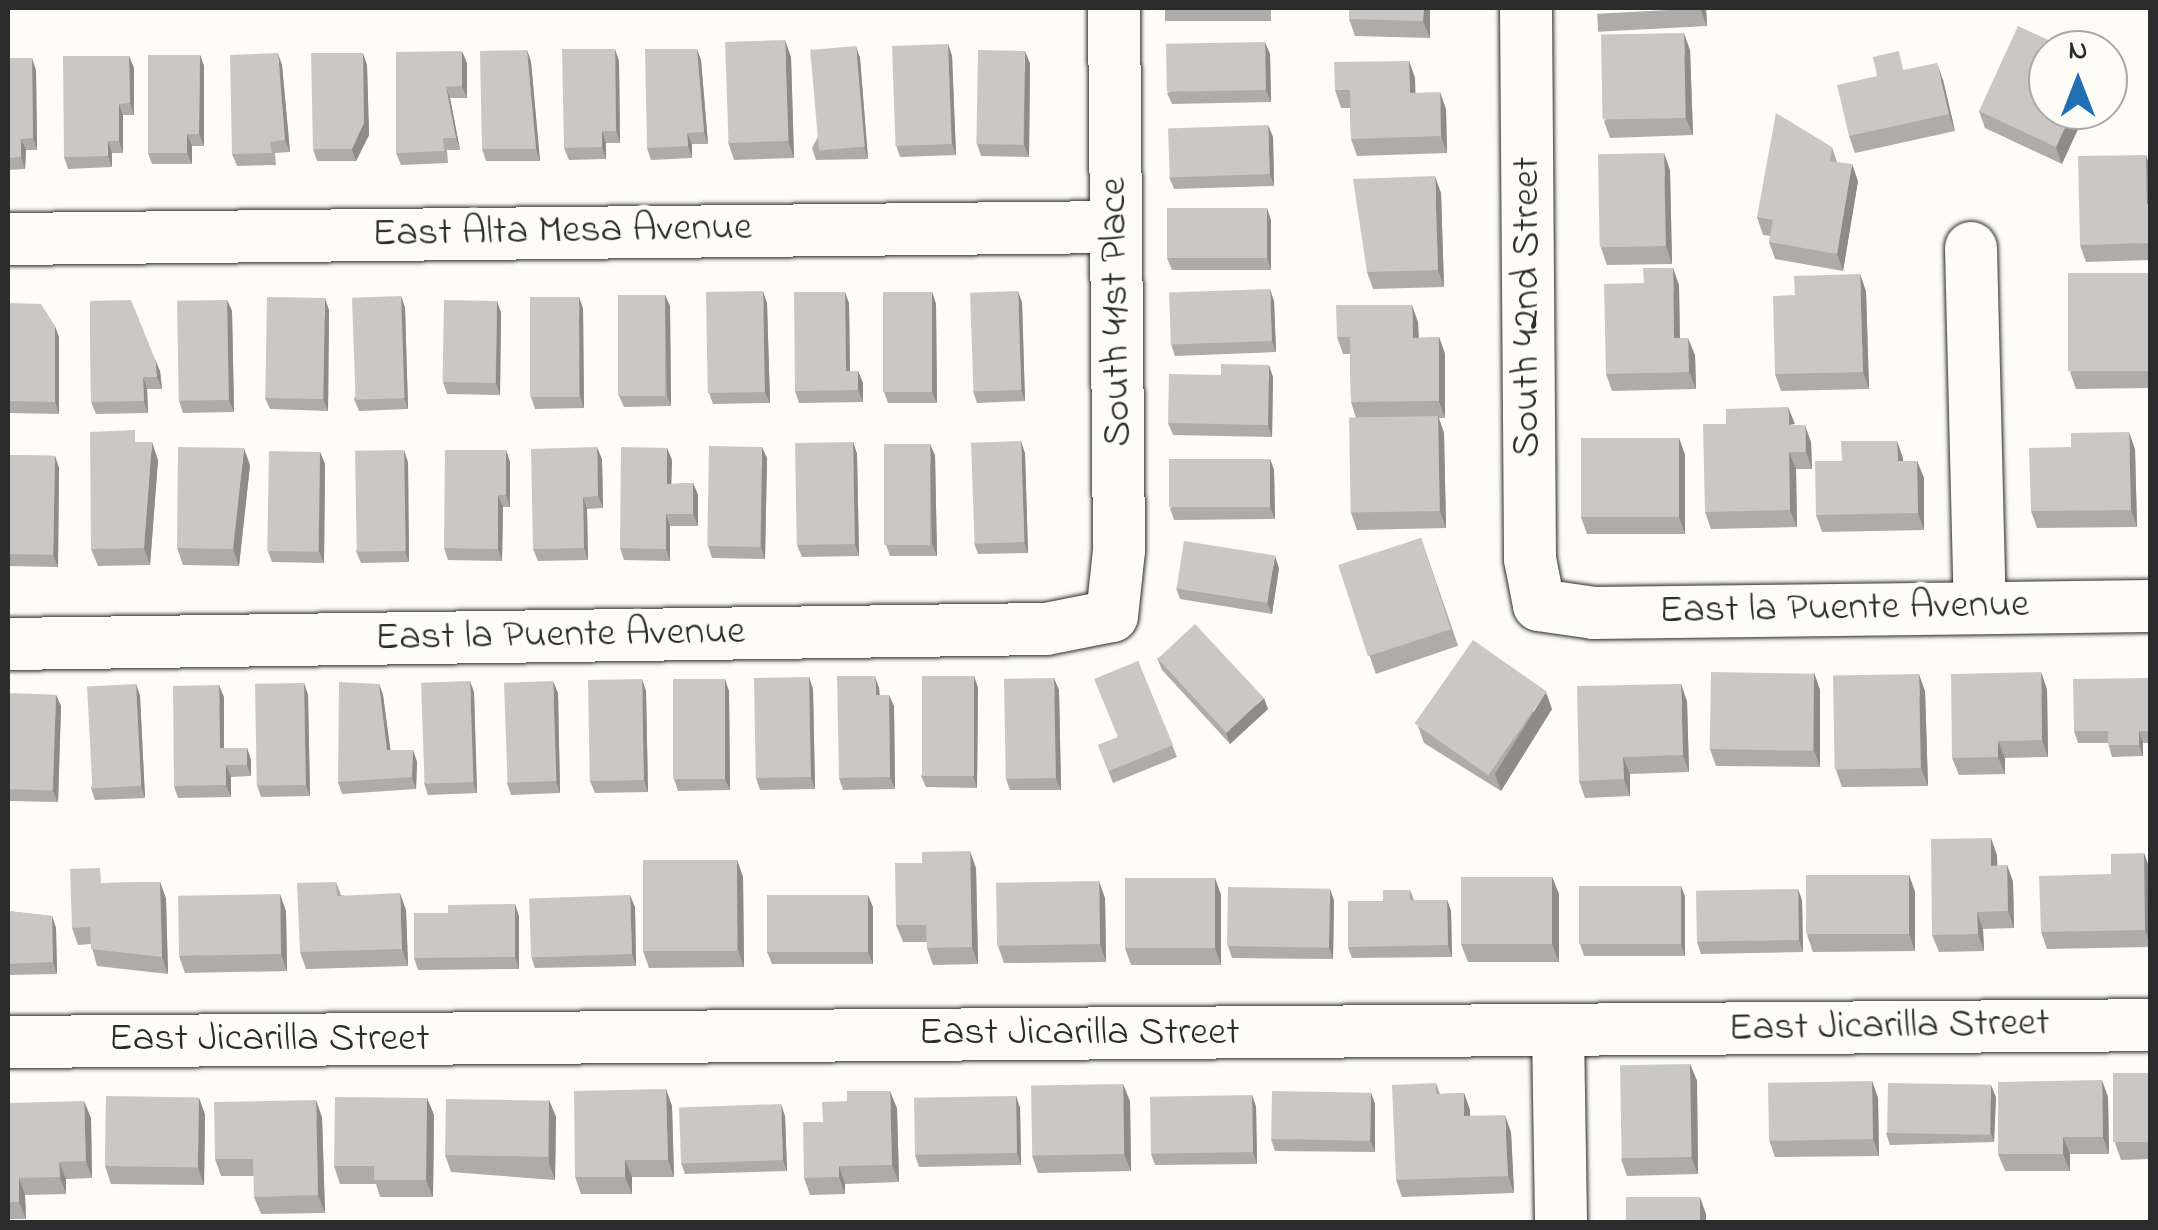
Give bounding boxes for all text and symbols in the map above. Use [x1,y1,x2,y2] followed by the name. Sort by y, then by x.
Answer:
[2028,30,2128,130] north arrow
[2069,31,2087,72] text: N
[1504,156,1552,458] street label: South 42nd Street
[1091,177,1143,447] street label: South 41st Place
[372,205,752,259] street label: East Alta Mesa Avenue
[1659,582,2029,636] street label: East la Puente Avenue
[375,609,745,663] street label: East la Puente Avenue
[1728,1000,2050,1054] street label: East Jicarilla Street
[918,1010,1240,1058] street label: East Jicarilla Street
[108,1016,430,1064] street label: East Jicarilla Street

